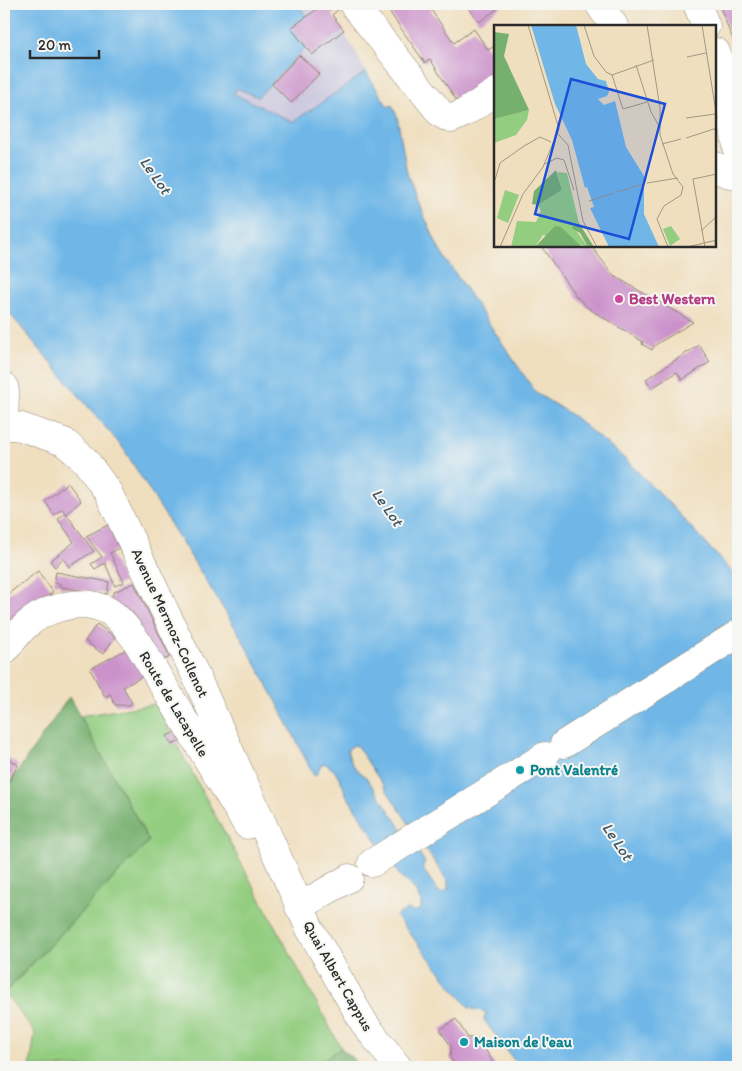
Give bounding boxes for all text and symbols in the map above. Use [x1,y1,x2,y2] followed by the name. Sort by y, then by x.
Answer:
[494,25,717,248] inset map
[30,28,99,60] scale bar
[38,36,72,54] text: 20 m
[136,153,176,199] water label: Le Lot
[629,290,716,308] place label: Best Western
[613,293,625,305] marker: Best Western
[368,485,408,531] water label: Le Lot
[128,546,213,701] street label: Avenue Mermoz-Collenot
[135,648,213,760] street label: Route de Lacapelle
[530,761,618,779] place label: Pont Valentré
[514,764,526,776] marker: Pont Valentré
[598,819,638,865] water label: Le Lot
[299,917,377,1035] street label: Quai Albert Cappus
[474,1033,573,1051] place label: Maison de l'eau
[458,1036,470,1048] marker: Maison de l'eau

